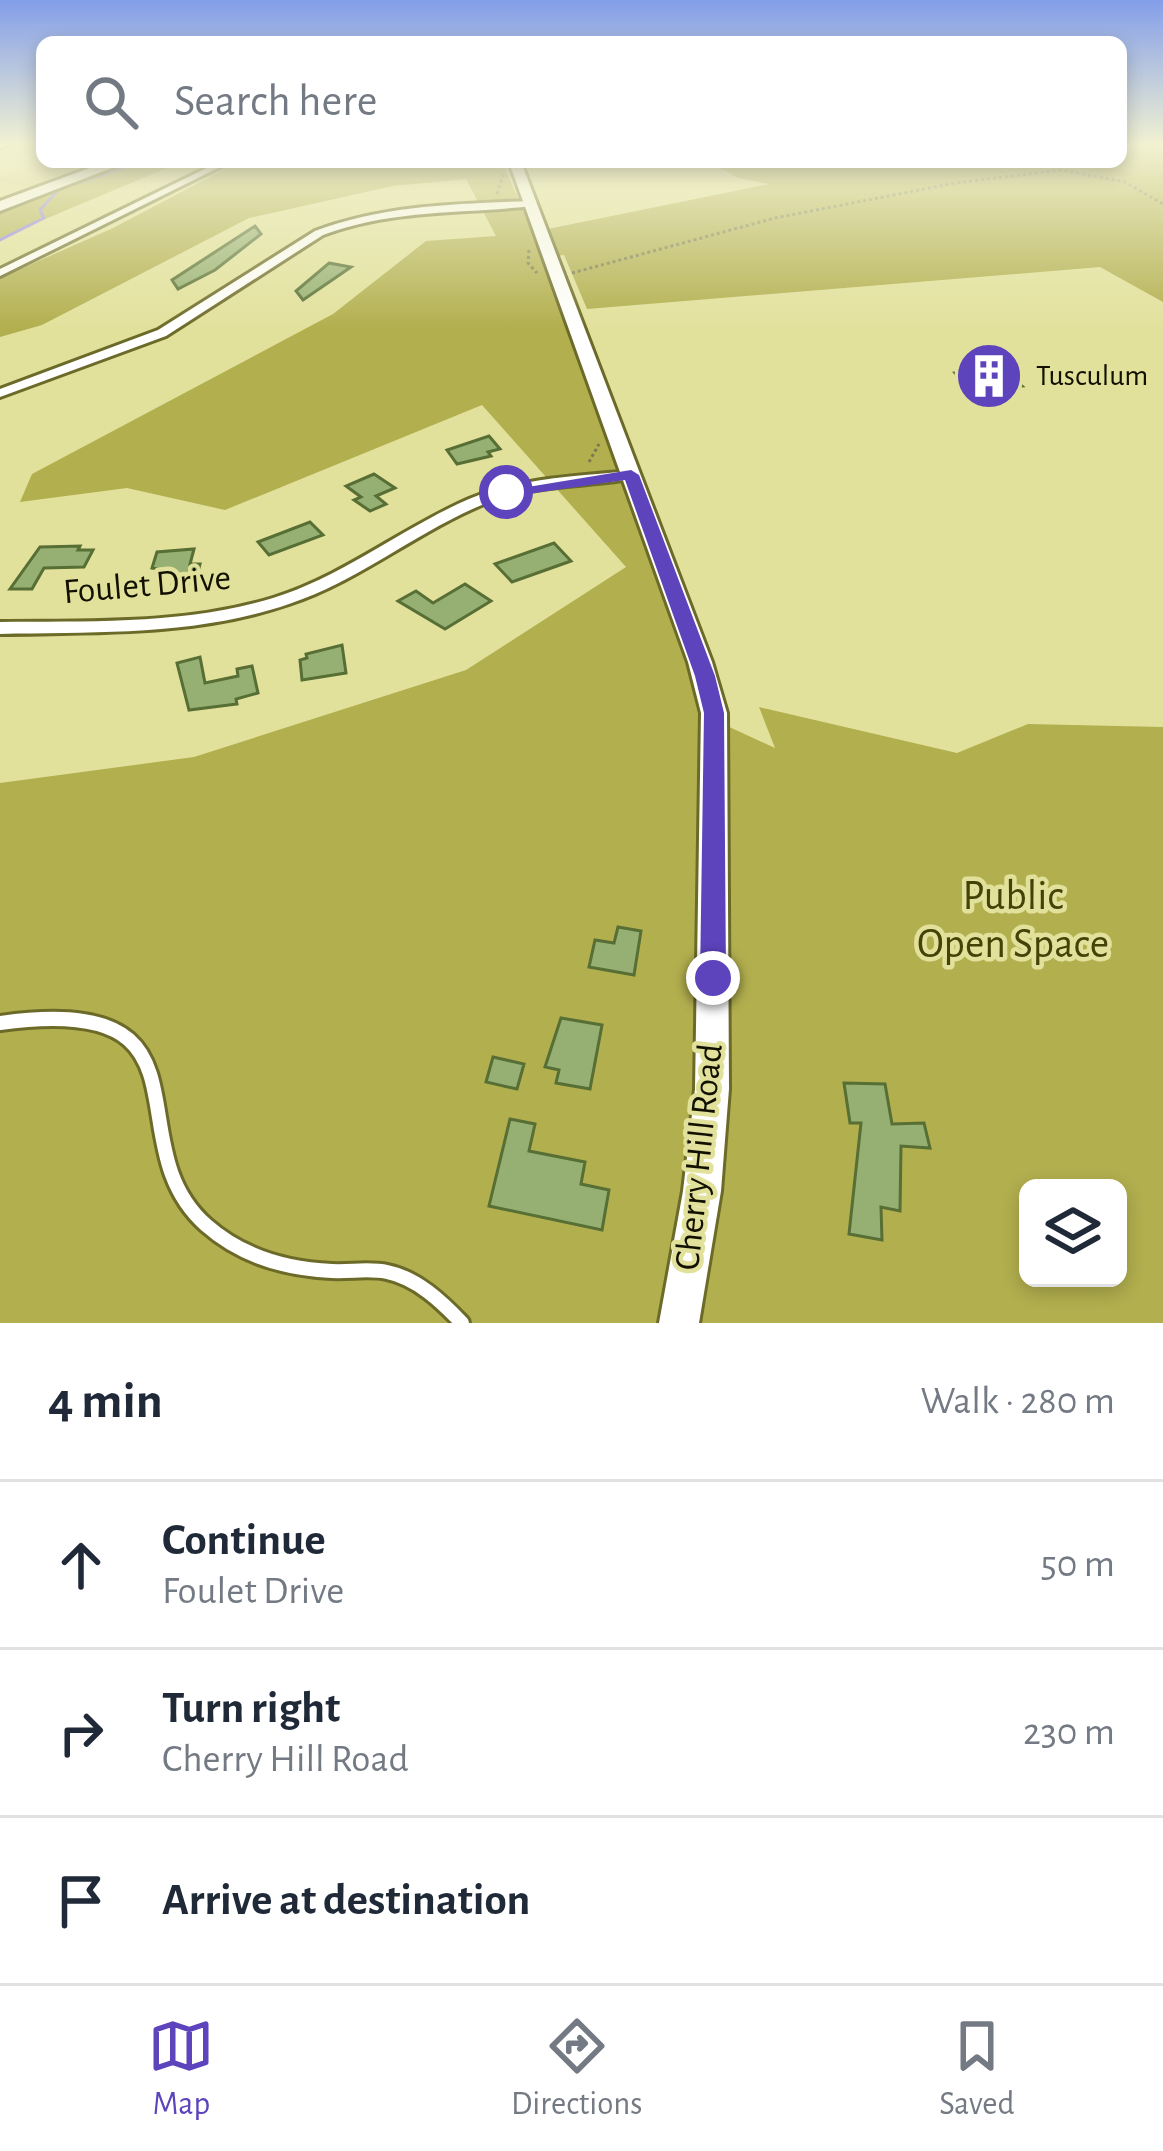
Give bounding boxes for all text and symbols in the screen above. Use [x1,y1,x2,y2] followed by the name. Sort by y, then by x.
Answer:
[36,36,1127,168] search box
[78,69,144,135] icon: search
[174,79,377,124] text: Search here
[954,341,1024,411] building icon: Tusculum
[1036,361,1148,391] place label: Tusculum
[479,465,533,519] route start
[62,560,232,610] street label: Foulet Drive
[917,875,1109,965] park label: Public Open Space
[686,951,740,1005] route end
[669,1042,729,1272] street label: Cherry Hill Road
[1019,1179,1127,1287] map controls
[1019,1179,1127,1287] button: layers
[48,1376,163,1427] text: 4 min
[921,1382,1115,1421] text: Walk · 280 m
[162,1518,326,1563] text: Continue
[48,1532,114,1598] icon: ahead
[1040,1545,1115,1584] text: 50 m
[162,1572,344,1611] text: Foulet Drive
[162,1686,340,1731] text: Turn right
[48,1700,114,1766] icon: right
[1023,1713,1115,1752] text: 230 m
[162,1740,409,1779] text: Cherry Hill Road
[48,1868,114,1934] icon: arrive
[162,1878,530,1923] text: Arrive at destination
[148,2013,214,2125] tab: Map
[511,2013,642,2125] tab: Directions
[939,2013,1015,2125] tab: Saved

